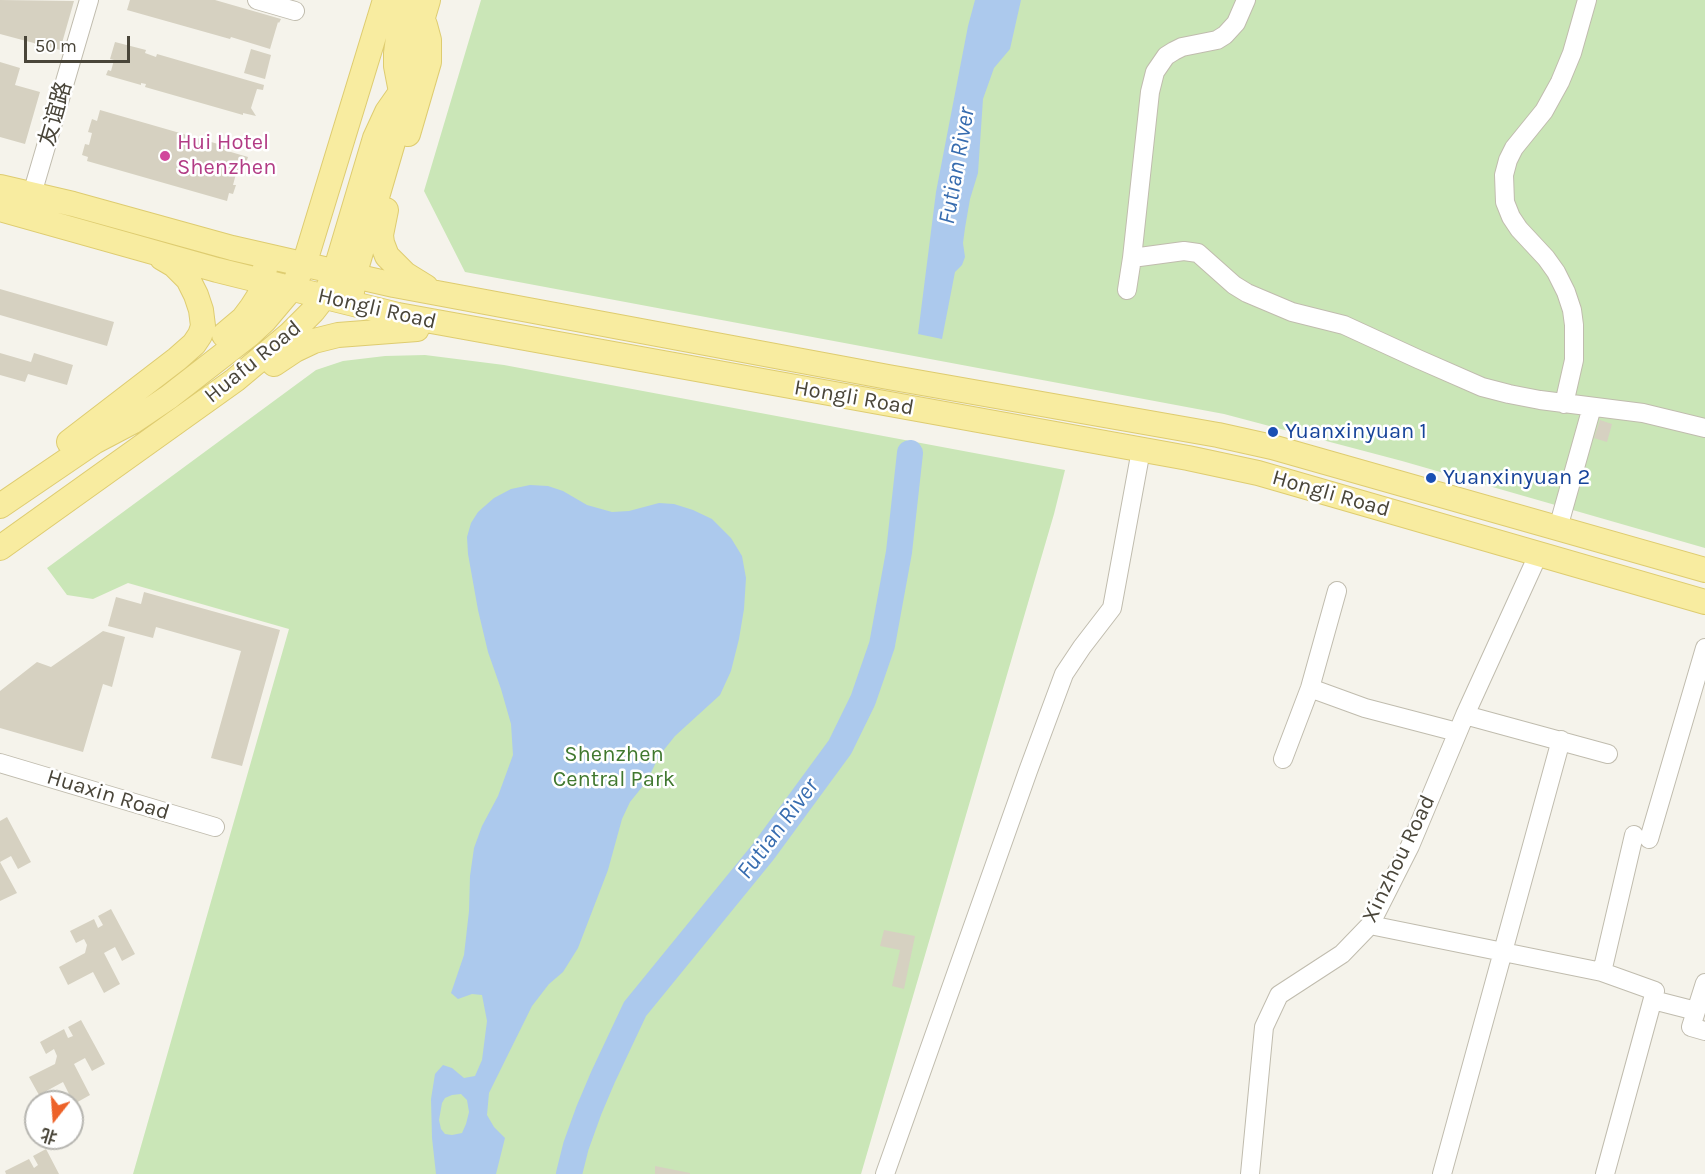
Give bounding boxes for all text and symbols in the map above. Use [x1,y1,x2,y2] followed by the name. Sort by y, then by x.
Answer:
[27,24,134,62] scale bar
[35,35,77,57] text: 50 m
[34,79,78,149] street label: 友谊路
[933,105,981,227] water label: Futian River
[177,130,276,182] place label: Hui Hotel Shenzhen
[158,149,172,163] marker: Hui Hotel Shenzhen
[315,283,439,335] street label: Hongli Road
[199,315,307,409] street label: Huafu Road
[792,374,916,422] street label: Hongli Road
[1285,419,1427,445] place label: Yuanxinyuan 1
[1266,425,1280,439] marker: Yuanxinyuan 1
[1269,465,1393,523] street label: Hongli Road
[1443,465,1590,491] place label: Yuanxinyuan 2
[1424,471,1438,485] marker: Yuanxinyuan 2
[553,742,675,794] park label: Shenzhen Central Park
[43,764,173,826] street label: Huaxin Road
[731,773,825,885] water label: Futian River
[1357,791,1441,927] street label: Xinzhou Road
[24,1090,84,1150] north arrow
[39,1124,60,1147] text: 北

